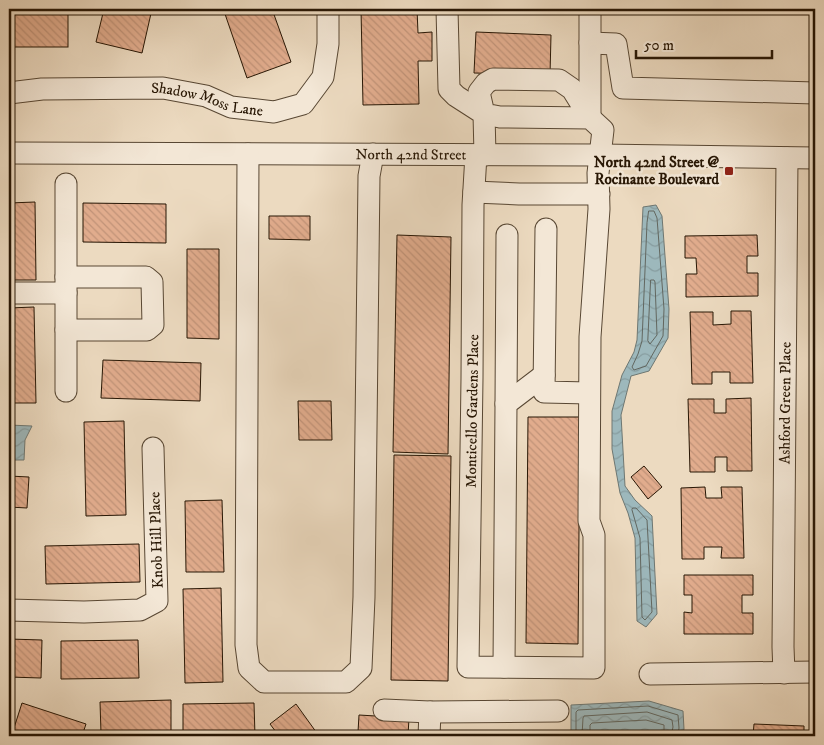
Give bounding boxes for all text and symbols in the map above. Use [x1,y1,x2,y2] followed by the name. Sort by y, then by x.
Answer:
[636,28,773,60] scale bar
[644,36,674,55] text: 50 m
[151,78,264,121] street label: Shadow Moss Lane
[356,145,467,165] street label: North 42nd Street
[594,153,720,189] place label: North 42nd Street @ Rocinante Boulevard
[723,165,735,177] marker: North 42nd Street @ Rocinante Boulevard
[462,334,483,488] street label: Monticello Gardens Place
[775,342,795,464] street label: Ashford Green Place
[145,491,168,589] street label: Knob Hill Place

